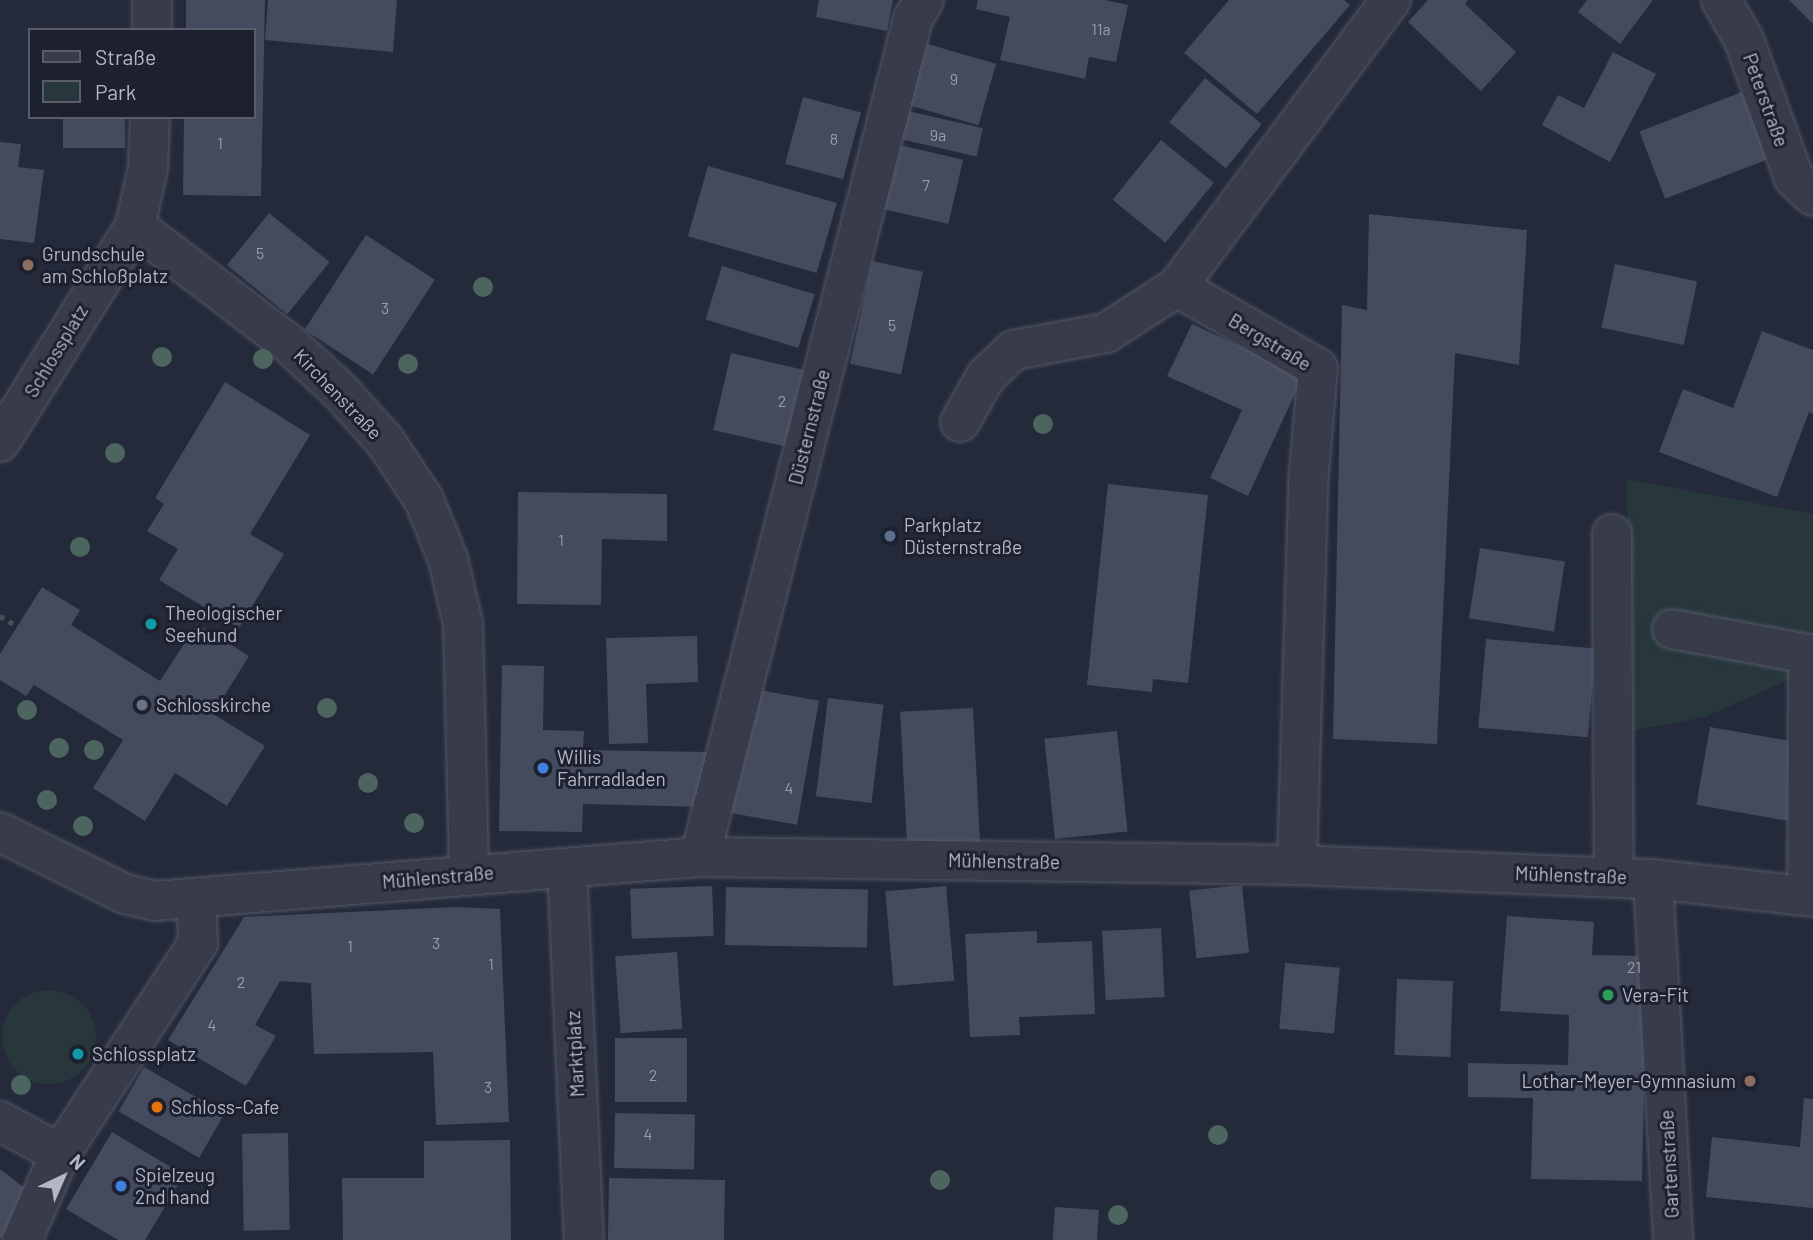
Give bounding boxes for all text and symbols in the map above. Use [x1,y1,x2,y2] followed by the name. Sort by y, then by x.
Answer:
[1091,19,1111,39] house number: 11a
[28,28,256,119] legend
[95,44,156,69] text: Straße
[1739,50,1793,150] street label: Peterstraße
[950,69,958,89] house number: 9
[95,79,136,104] text: Park
[930,125,946,145] house number: 9a
[830,129,838,149] house number: 8
[217,133,223,153] house number: 1
[922,175,930,195] house number: 7
[42,243,168,287] place label: Grundschule am Schloßplatz
[256,243,264,263] house number: 5
[20,257,36,273] marker: Grundschule am Schloßplatz
[381,298,389,318] house number: 3
[19,301,93,401] street label: Schlossplatz
[1225,309,1315,375] street label: Bergstraße
[888,315,896,335] house number: 5
[289,344,387,444] street label: Kirchenstraße
[784,367,834,487] street label: Düsternstraße
[778,391,786,411] house number: 2
[904,514,1022,558] place label: Parkplatz Düsternstraße
[882,528,898,544] marker: Parkplatz Düsternstraße
[558,530,564,550] house number: 1
[165,602,282,646] place label: Theologischer Seehund
[143,616,159,632] marker: Theologischer Seehund
[156,694,271,716] place label: Schlosskirche
[134,697,150,713] marker: Schlosskirche
[557,746,666,790] place label: Willis Fahrradladen
[535,760,551,776] marker: Willis Fahrradladen
[785,778,793,798] house number: 4
[948,849,1060,873] street label: Mühlenstraße
[381,861,495,893] street label: Mühlenstraße
[1515,862,1627,888] street label: Mühlenstraße
[432,933,440,953] house number: 3
[347,936,353,956] house number: 1
[488,954,494,974] house number: 1
[1627,957,1641,977] house number: 21
[237,972,245,992] house number: 2
[1622,984,1689,1006] place label: Vera-Fit
[1600,987,1616,1003] marker: Vera-Fit
[561,1010,589,1098] street label: Marktplatz
[208,1015,216,1035] house number: 4
[92,1043,196,1065] place label: Schlossplatz
[70,1046,86,1062] marker: Schlossplatz
[649,1065,657,1085] house number: 2
[1522,1070,1736,1092] place label: Lothar-Meyer-Gymnasium
[1742,1073,1758,1089] marker: Lothar-Meyer-Gymnasium
[484,1077,492,1097] house number: 3
[171,1096,279,1118] place label: Schloss-Cafe
[149,1099,165,1115] marker: Schloss-Cafe
[1655,1109,1683,1219] street label: Gartenstraße
[644,1124,652,1144] house number: 4
[28,1142,98,1212] north arrow
[65,1149,90,1174] text: N
[135,1164,215,1208] place label: Spielzeug 2nd hand
[113,1178,129,1194] marker: Spielzeug 2nd hand

